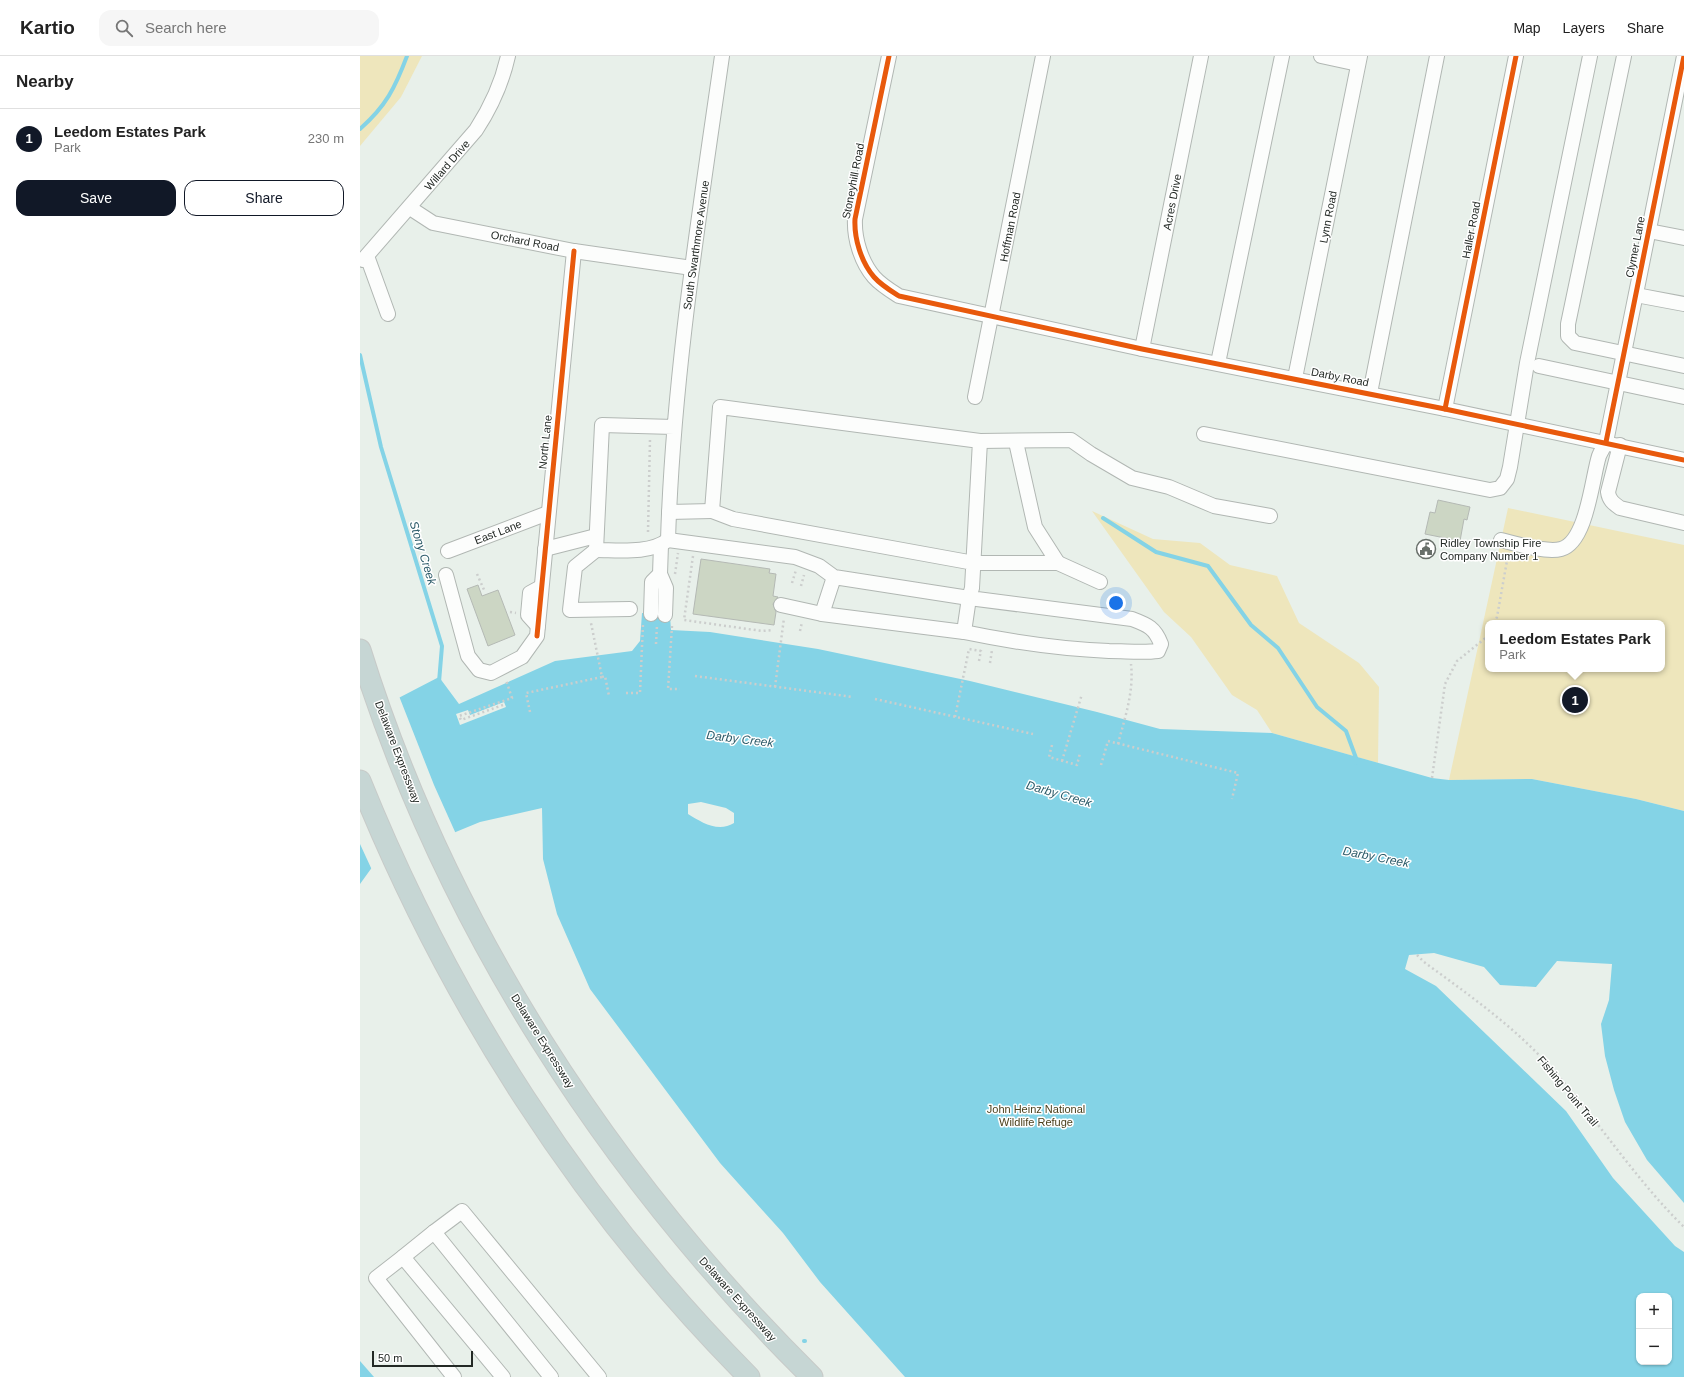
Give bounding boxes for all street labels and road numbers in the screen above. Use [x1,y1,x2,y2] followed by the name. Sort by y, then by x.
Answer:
[422,138,472,192] street label: Willard Drive
[840,142,866,220] street label: Stoneyhill Road
[1161,173,1183,231] street label: Acres Drive
[681,179,711,311] street label: South Swarthmore Avenue
[1317,190,1339,244] street label: Lynn Road
[997,191,1023,263] street label: Hoffman Road
[1460,200,1482,260] street label: Haller Road
[1623,215,1647,279] street label: Clymer Lane
[490,229,560,253] street label: Orchard Road
[1310,366,1370,388] street label: Darby Road
[536,414,554,470] street label: North Lane
[473,518,523,546] street label: East Lane
[373,699,423,805] street label: Delaware Expressway
[509,992,577,1091] street label: Delaware Expressway
[1535,1054,1601,1128] street label: Fishing Point Trail
[697,1255,779,1344] street label: Delaware Expressway

